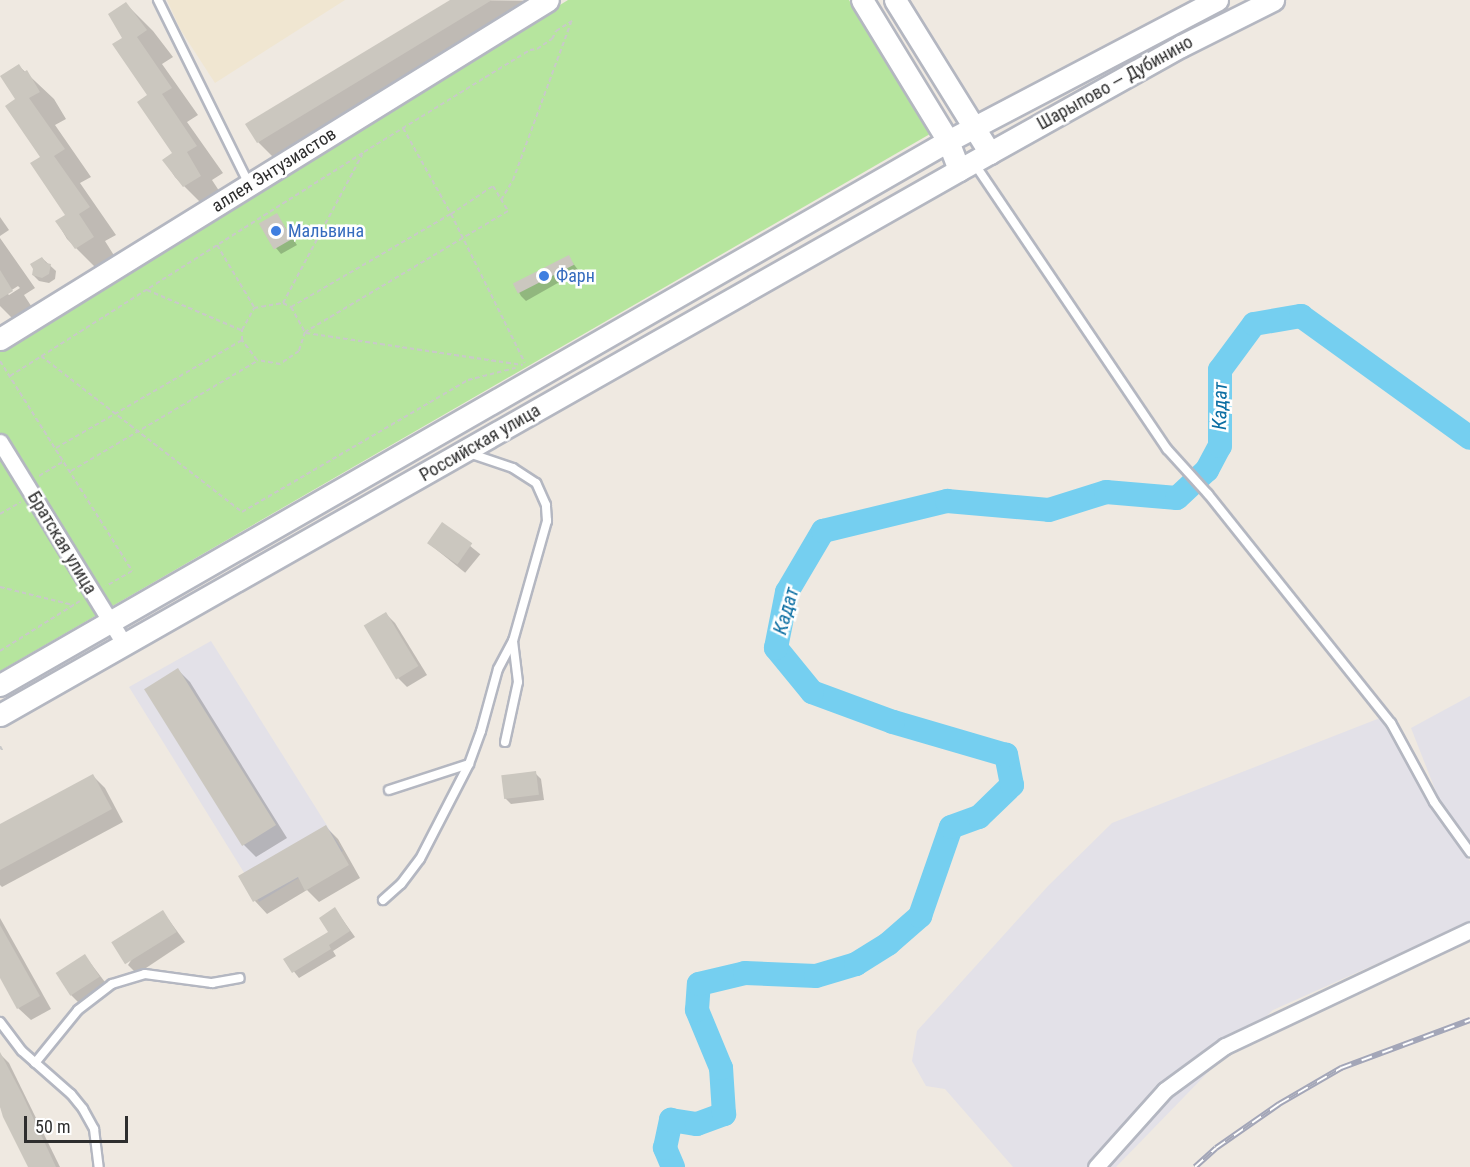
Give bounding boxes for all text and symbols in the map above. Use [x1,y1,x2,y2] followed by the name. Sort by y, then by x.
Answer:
[1033,31,1197,135] street label: Шарыпово — Дубинино
[208,123,340,217] street label: аллея Энтузиастов
[288,220,364,242] place label: Мальвина
[269,224,283,238] marker: Мальвина
[556,265,595,287] place label: Фарн
[537,269,551,283] marker: Фарн
[1208,382,1232,430] water label: Кадат
[416,400,544,486] street label: Российская улица
[23,488,101,598] street label: Братская улица
[768,585,804,637] water label: Кадат
[27,1104,130,1142] scale bar
[35,1116,70,1137] text: 50 m

